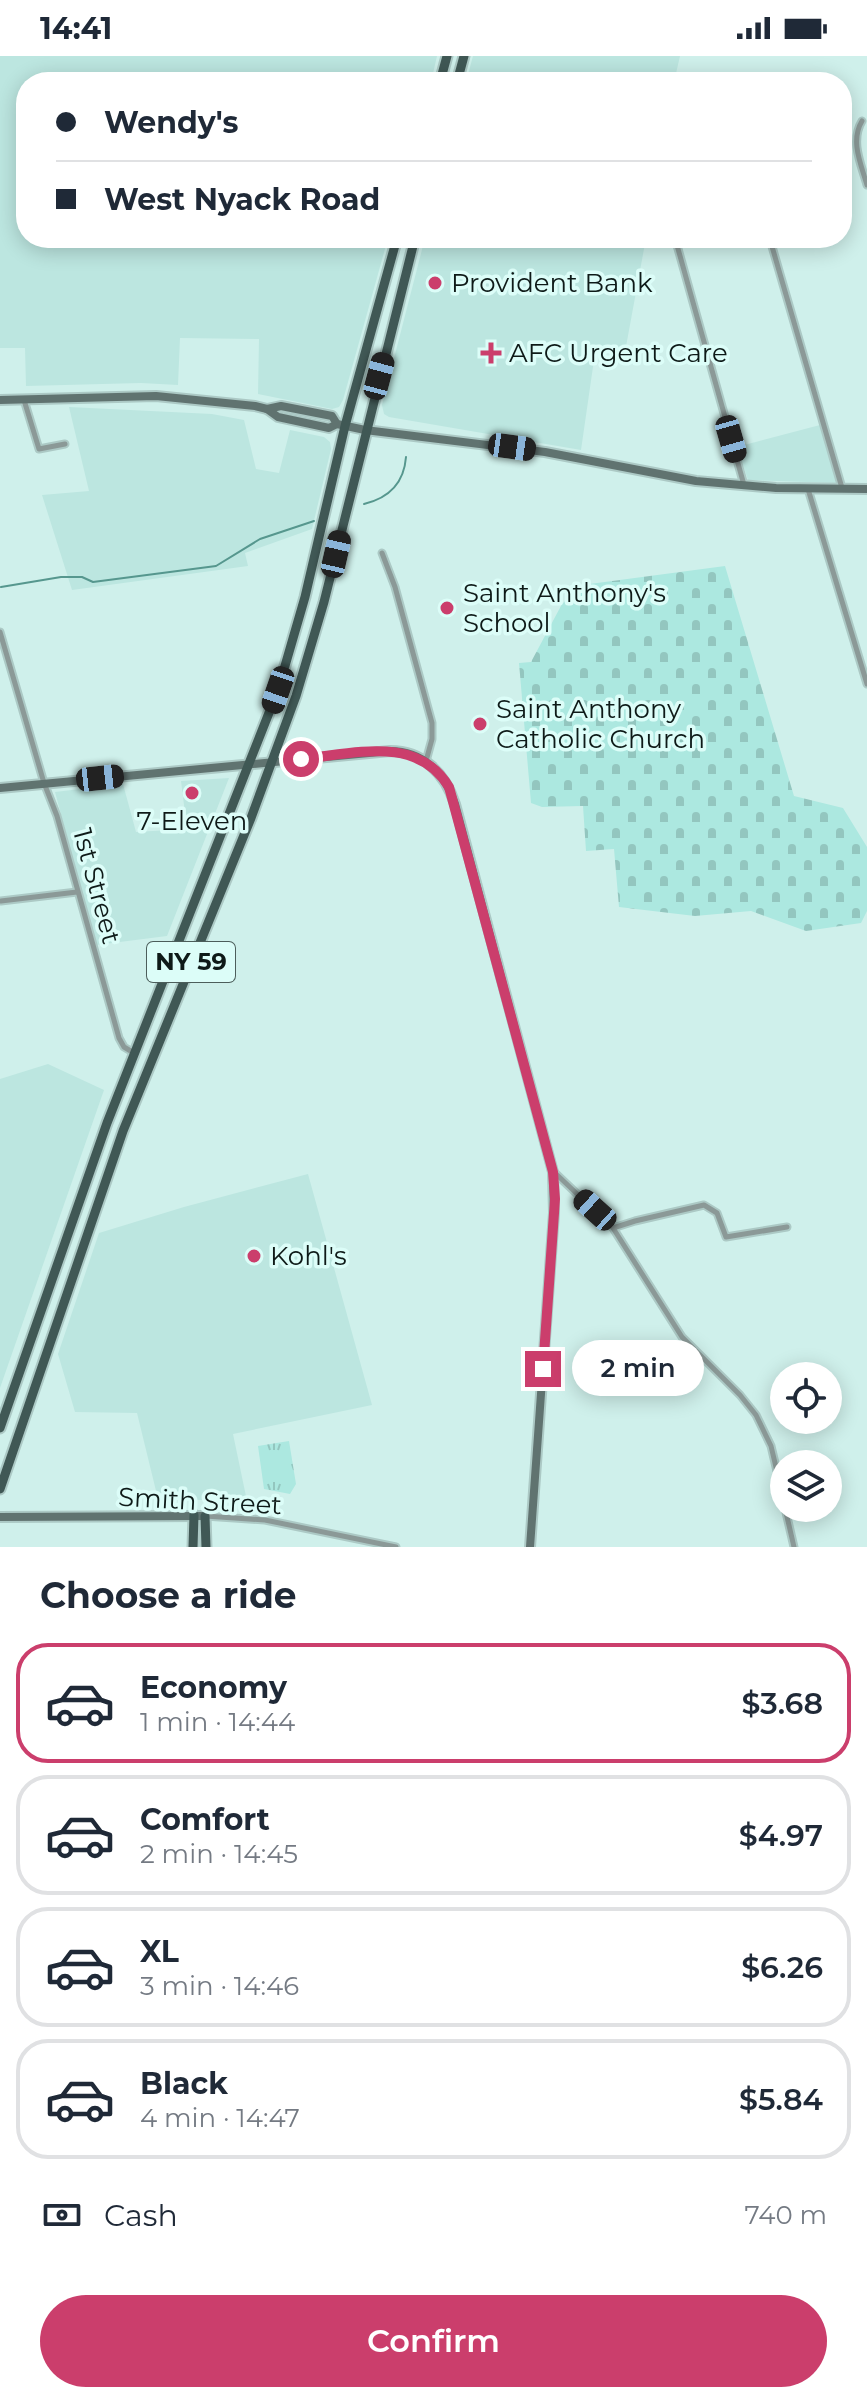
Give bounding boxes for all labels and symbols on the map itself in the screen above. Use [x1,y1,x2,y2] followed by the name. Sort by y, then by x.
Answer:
[451,267,653,299] place label: Provident Bank
[426,274,444,292] marker: Provident Bank
[509,337,728,369] place label: AFC Urgent Care
[480,342,502,364] marker: AFC Urgent Care
[361,350,397,402] car
[713,413,749,465] car
[487,432,537,462] car
[319,528,353,580] car
[463,577,666,639] place label: Saint Anthony's School
[438,599,456,617] marker: Saint Anthony's School
[259,663,297,717] car
[496,693,705,755] place label: Saint Anthony Catholic Church
[471,715,489,733] marker: Saint Anthony Catholic Church
[283,741,319,777] route start
[75,764,125,792] car
[183,784,201,802] marker: 7-Eleven
[137,805,247,837] place label: 7-Eleven
[66,825,128,947] street label: 1st Street
[147,942,235,982] road number: NY 59
[569,1185,621,1235] car
[270,1240,347,1272] place label: Kohl's
[245,1247,263,1265] marker: Kohl's
[571,1341,703,1397] callout: 2 min
[525,1351,561,1387] route end
[117,1481,283,1521] street label: Smith Street

